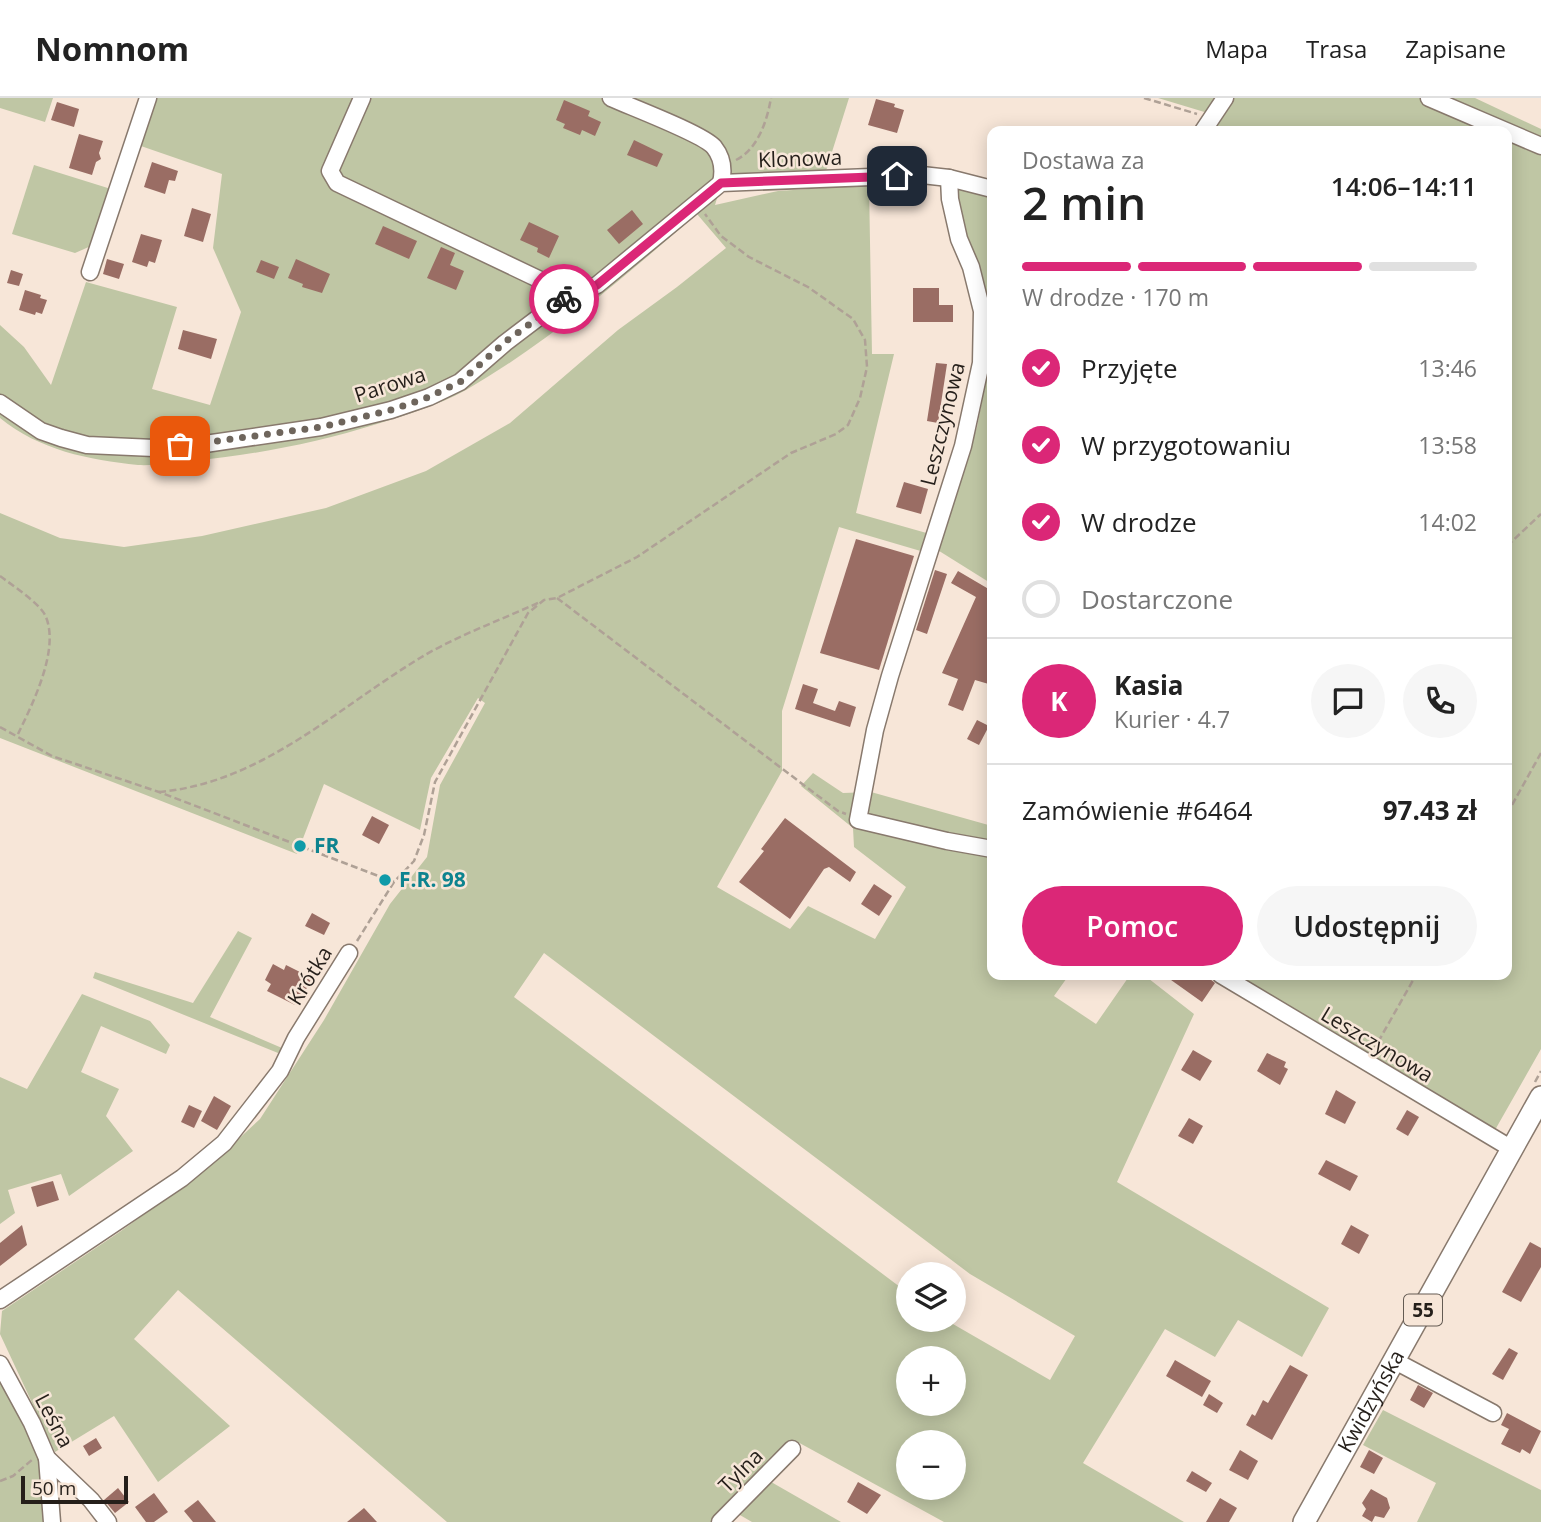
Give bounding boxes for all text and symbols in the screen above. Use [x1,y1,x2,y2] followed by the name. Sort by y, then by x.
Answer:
[35,26,189,71] text: Nomnom
[1205,32,1268,65] text: Mapa
[1306,32,1367,65] text: Trasa
[1405,32,1506,65] text: Zapisane
[757,143,843,173] street label: Klonowa
[1022,144,1145,176] text: Dostawa za
[867,146,927,206] pin
[878,157,916,195] icon: home
[1331,168,1477,204] text: 14:06–14:11
[1022,171,1146,233] text: 2 min
[529,264,599,334] courier
[545,280,583,318] icon: bike
[1022,281,1209,313] text: W drodze · 170 m
[1022,349,1060,387] icon: check
[1081,350,1178,386] text: Przyjęte
[1418,352,1477,384] text: 13:46
[350,359,429,409] street label: Parowa
[913,359,971,489] street label: Leszczynowa
[150,416,210,476] pin
[1022,426,1060,464] icon: check
[161,427,199,465] icon: bag
[1081,427,1291,463] text: W przygotowaniu
[1418,429,1477,461] text: 13:58
[1022,503,1060,541] icon: check
[1081,504,1197,540] text: W drodze
[1418,506,1477,538] text: 14:02
[1081,581,1233,617] text: Dostarczone
[1311,664,1385,738] button: chat
[1403,664,1477,738] button: phone
[1114,667,1184,703] text: Kasia
[1050,683,1068,719] text: K
[1114,703,1230,735] text: Kurier · 4.7
[1022,792,1252,828] text: Zamówienie #6464
[1383,792,1477,828] text: 97.43 zł
[314,831,340,859] place label: FR
[292,838,308,854] marker: FR
[399,865,466,893] place label: F.R. 98
[377,872,393,888] marker: F.R. 98
[1022,886,1243,966] button: Pomoc
[1257,886,1477,966] button: Udostępnij
[280,941,338,1010] street label: Krótka
[1316,1000,1439,1089] street label: Leszczynowa
[896,1262,966,1500] map controls
[896,1262,966,1332] button: layers
[1404,1294,1442,1326] road number: 55
[1331,1345,1410,1457] street label: Kwidzyńska
[896,1346,966,1416] button: +
[29,1389,81,1452] street label: Leśna
[896,1430,966,1500] button: −
[712,1442,769,1499] street label: Tylna
[21,1473,128,1505] scale bar
[32,1475,76,1501] text: 50 m

